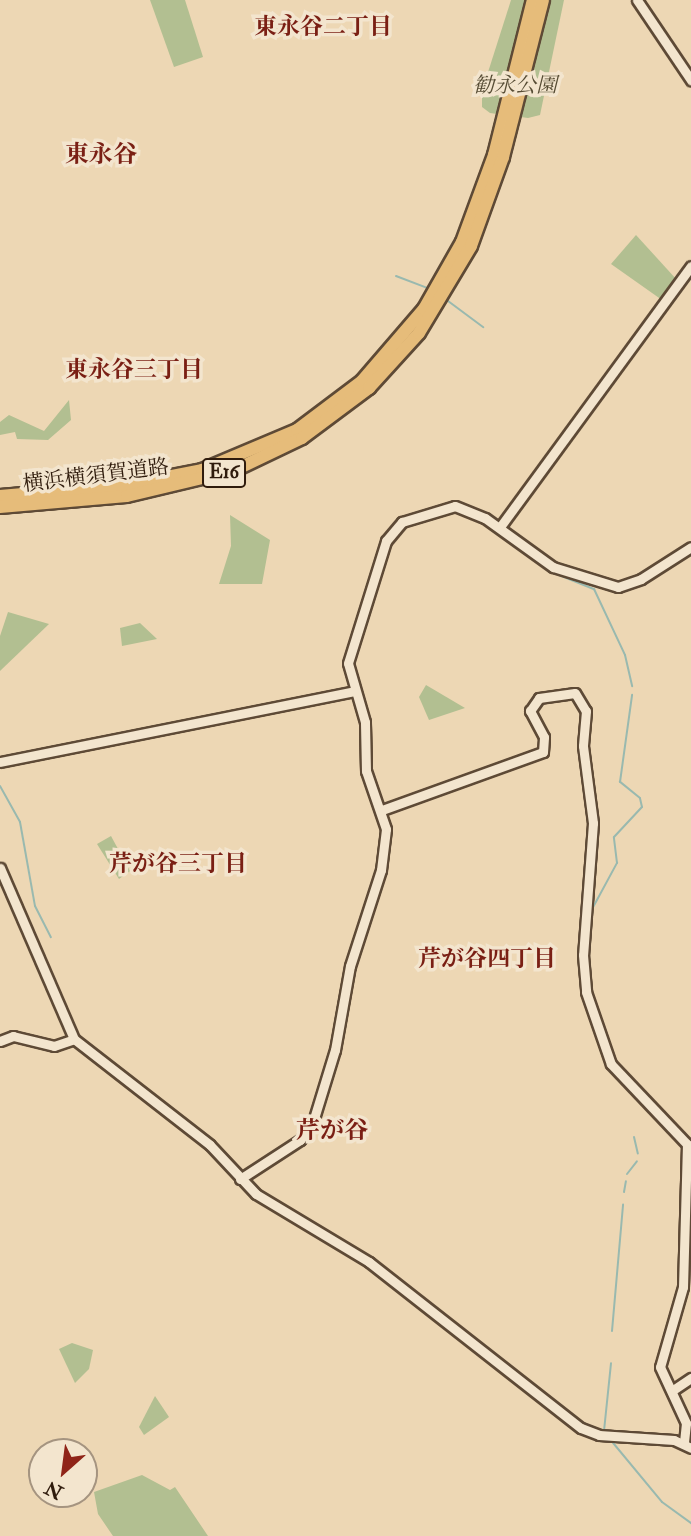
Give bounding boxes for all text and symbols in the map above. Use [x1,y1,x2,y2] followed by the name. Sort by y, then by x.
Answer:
[254,13,392,41] district label: 東永谷二丁目
[473,73,557,99] park label: 勧永公園
[65,141,137,169] district label: 東永谷
[65,356,203,384] district label: 東永谷三丁目
[22,455,170,497] street label: 横浜横須賀道路
[201,458,247,488] road number: E16
[109,850,247,878] district label: 芹が谷三丁目
[418,945,556,973] district label: 芹が谷四丁目
[296,1117,368,1145] district label: 芹が谷
[28,1438,98,1508] north arrow
[41,1475,67,1504] text: N

